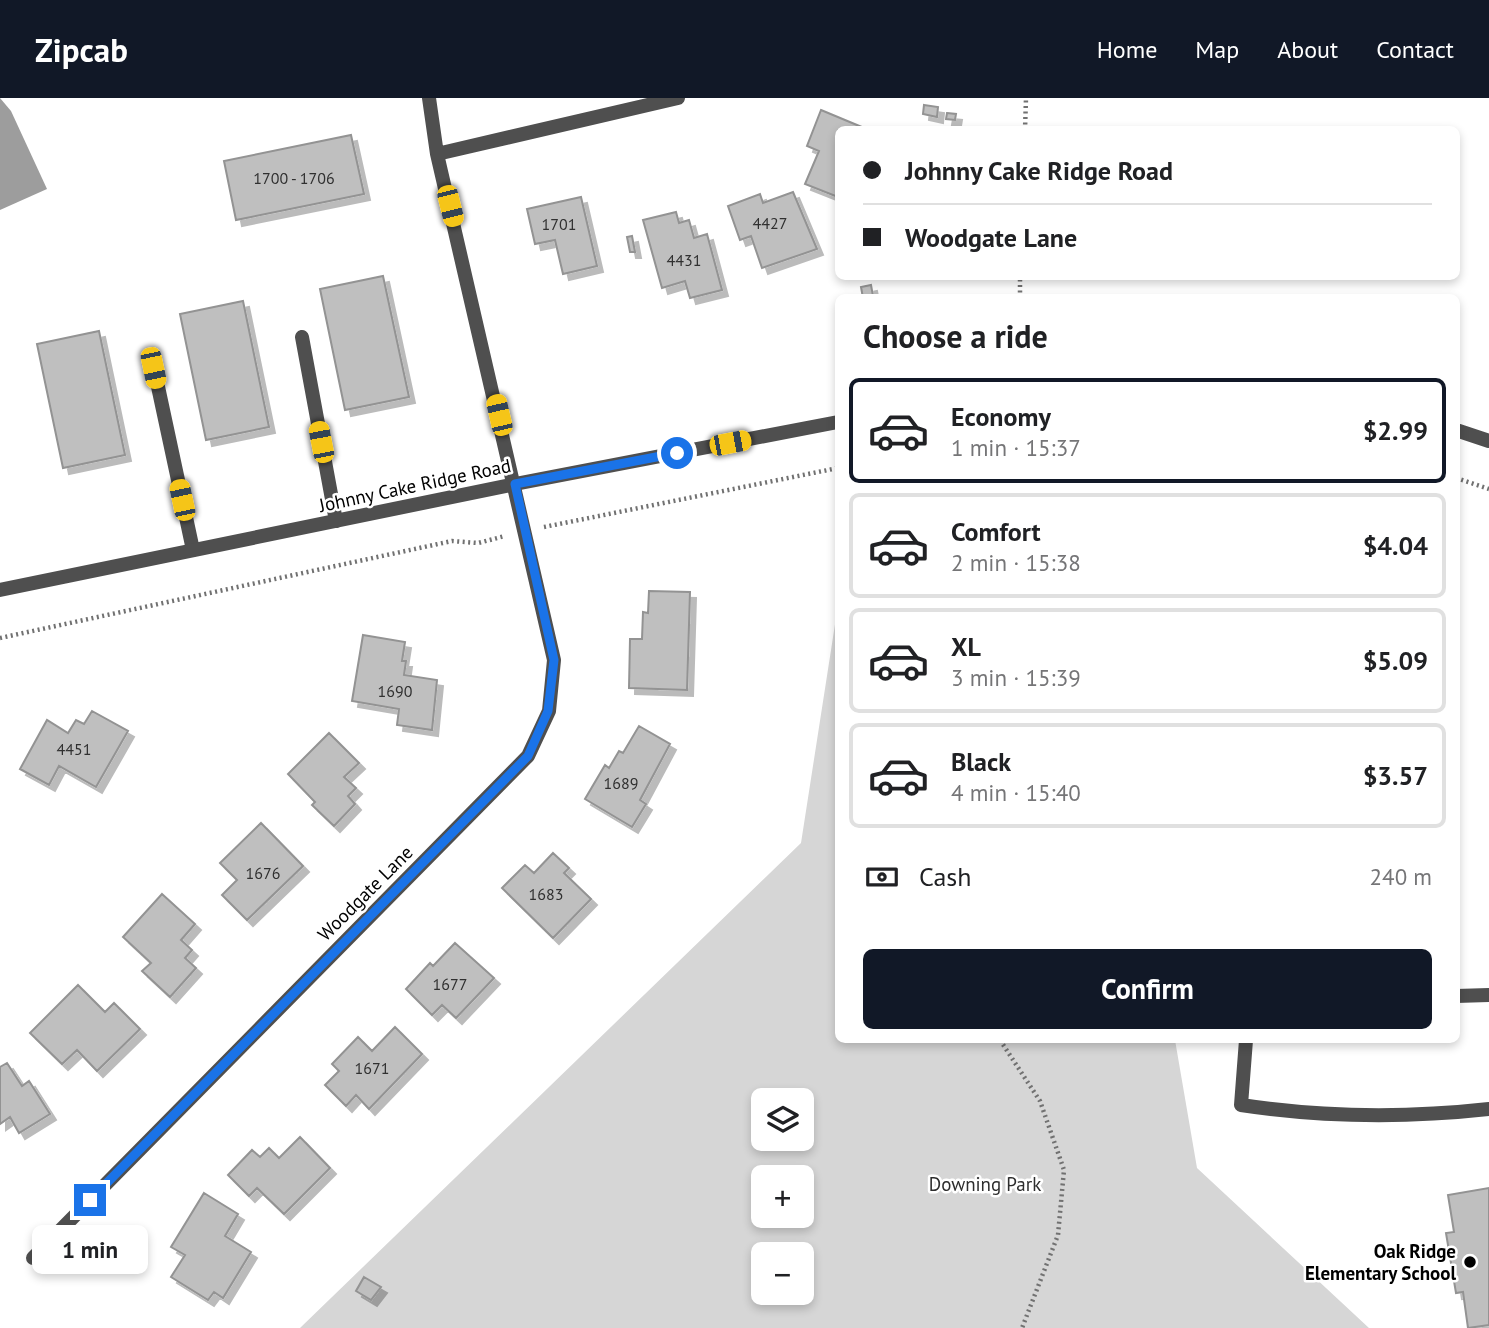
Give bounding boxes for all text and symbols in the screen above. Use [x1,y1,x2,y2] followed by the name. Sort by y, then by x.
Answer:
[35,28,128,71] text: Zipcab
[1097,34,1157,65] text: Home
[1195,34,1239,65] text: Map
[1277,34,1338,65] text: About
[1376,34,1454,65] text: Contact
[905,154,1173,187] text: Johnny Cake Ridge Road
[253,168,335,188] house number: 1700 - 1706
[435,183,466,229] car
[753,213,787,233] house number: 4427
[542,214,576,234] house number: 1701
[905,221,1077,254] text: Woodgate Lane
[667,250,701,270] house number: 4431
[863,315,1048,357] text: Choose a ride
[139,345,168,391] car
[485,392,514,438] car
[867,399,930,462] icon: car
[951,400,1051,433] text: Economy
[1363,414,1428,447] text: $2.99
[307,419,336,465] car
[708,429,753,457] car
[951,433,1081,462] text: 1 min · 15:37
[661,437,693,469] route start
[316,453,513,517] street label: Johnny Cake Ridge Road
[168,477,197,523] car
[867,514,930,577] icon: car
[951,515,1041,548] text: Comfort
[1363,529,1428,562] text: $4.04
[951,548,1081,577] text: 2 min · 15:38
[867,629,930,692] icon: car
[951,630,981,663] text: XL
[1363,644,1428,677] text: $5.09
[951,663,1081,692] text: 3 min · 15:39
[378,681,413,701] house number: 1690
[57,739,91,759] house number: 4451
[867,744,930,807] icon: car
[951,745,1011,778] text: Black
[1363,759,1428,792] text: $3.57
[604,773,638,793] house number: 1689
[951,778,1081,807] text: 4 min · 15:40
[312,840,418,946] street label: Woodgate Lane
[863,858,901,896] icon: cash
[919,860,971,893] text: Cash
[1370,862,1432,891] text: 240 m
[246,863,280,883] house number: 1676
[529,884,563,904] house number: 1683
[863,949,1432,1029] button: Confirm
[433,974,467,994] house number: 1677
[355,1058,389,1078] house number: 1671
[751,1088,814,1305] map controls
[751,1088,814,1151] button: layers
[751,1165,814,1228] button: +
[929,1172,1041,1196] park label: Downing Park
[74,1184,106,1216] route end
[32,1224,148,1274] callout: 1 min
[62,1235,118,1264] text: 1 min
[1305,1239,1456,1285] place label: Oak Ridge Elementary School
[751,1242,814,1305] button: −
[1462,1254,1478,1270] marker: Oak Ridge Elementary School

